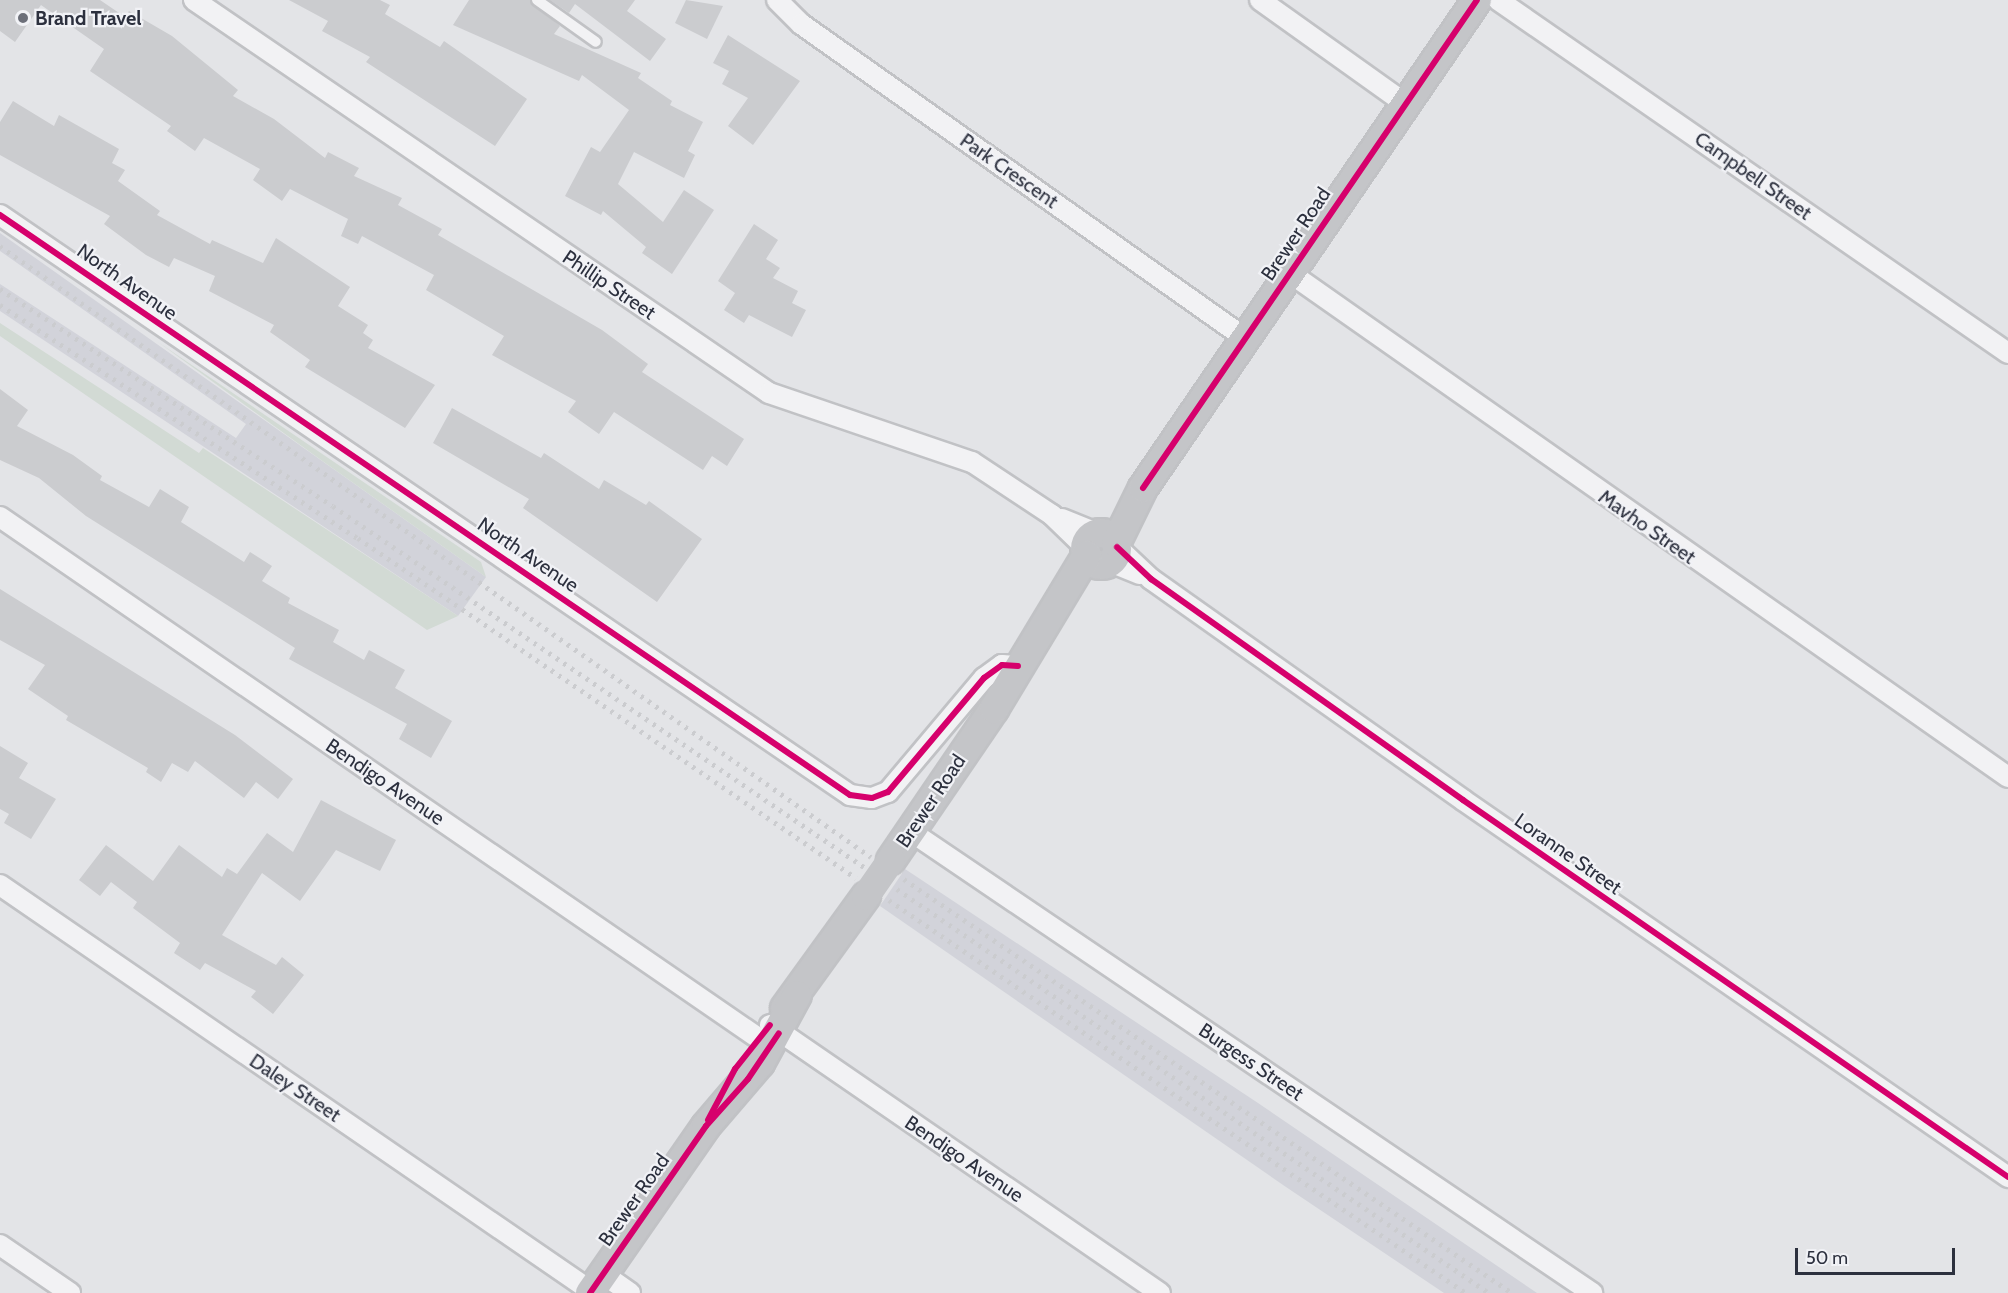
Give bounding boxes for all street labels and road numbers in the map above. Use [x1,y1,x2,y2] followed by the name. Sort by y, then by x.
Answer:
[1690,127,1816,225] street label: Campbell Street
[955,128,1063,214] street label: Park Crescent
[1256,183,1336,285] street label: Brewer Road
[72,239,182,325] street label: North Avenue
[558,245,660,325] street label: Phillip Street
[1594,485,1700,569] street label: Mavho Street
[473,512,583,598] street label: North Avenue
[321,734,449,830] street label: Bendigo Avenue
[891,750,971,852] street label: Brewer Road
[1510,808,1626,900] street label: Loranne Street
[1194,1018,1308,1106] street label: Burgess Street
[245,1049,345,1127] street label: Daley Street
[900,1111,1028,1207] street label: Bendigo Avenue
[593,1149,675,1251] street label: Brewer Road

